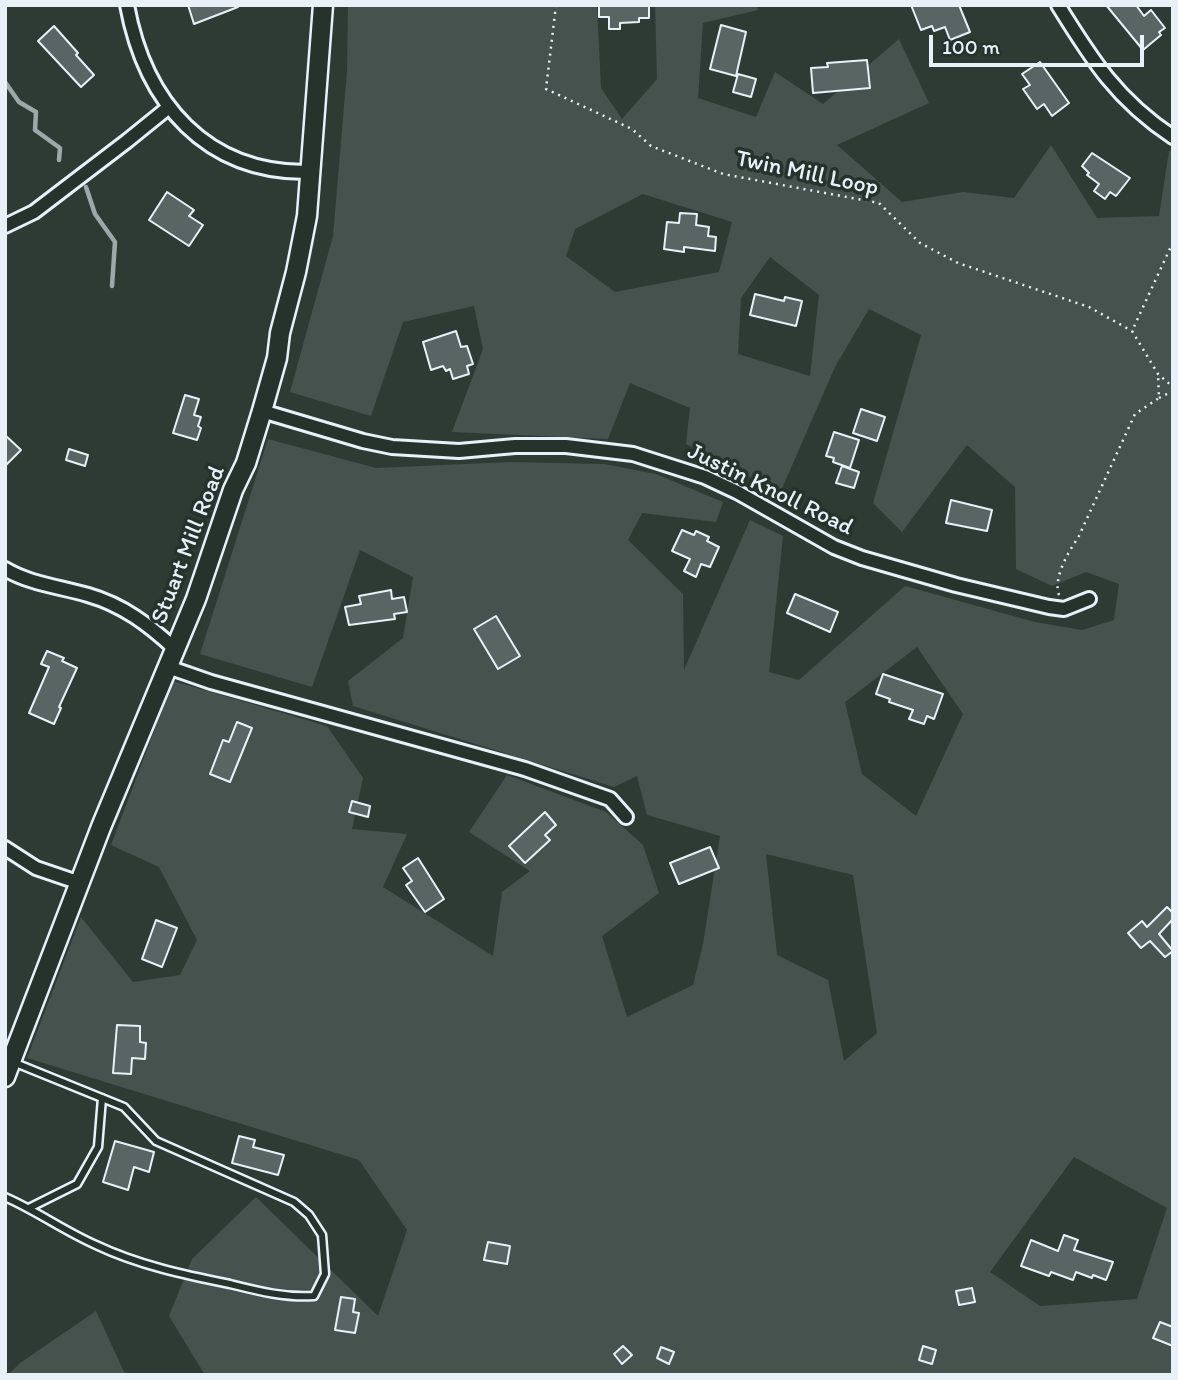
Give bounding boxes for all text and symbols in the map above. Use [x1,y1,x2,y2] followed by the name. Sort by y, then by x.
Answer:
[933,21,1148,65] scale bar
[942,34,1000,59] text: 100 m
[733,145,881,203] street label: Twin Mill Loop
[682,437,858,543] street label: Justin Knoll Road
[146,462,232,628] street label: Stuart Mill Road

